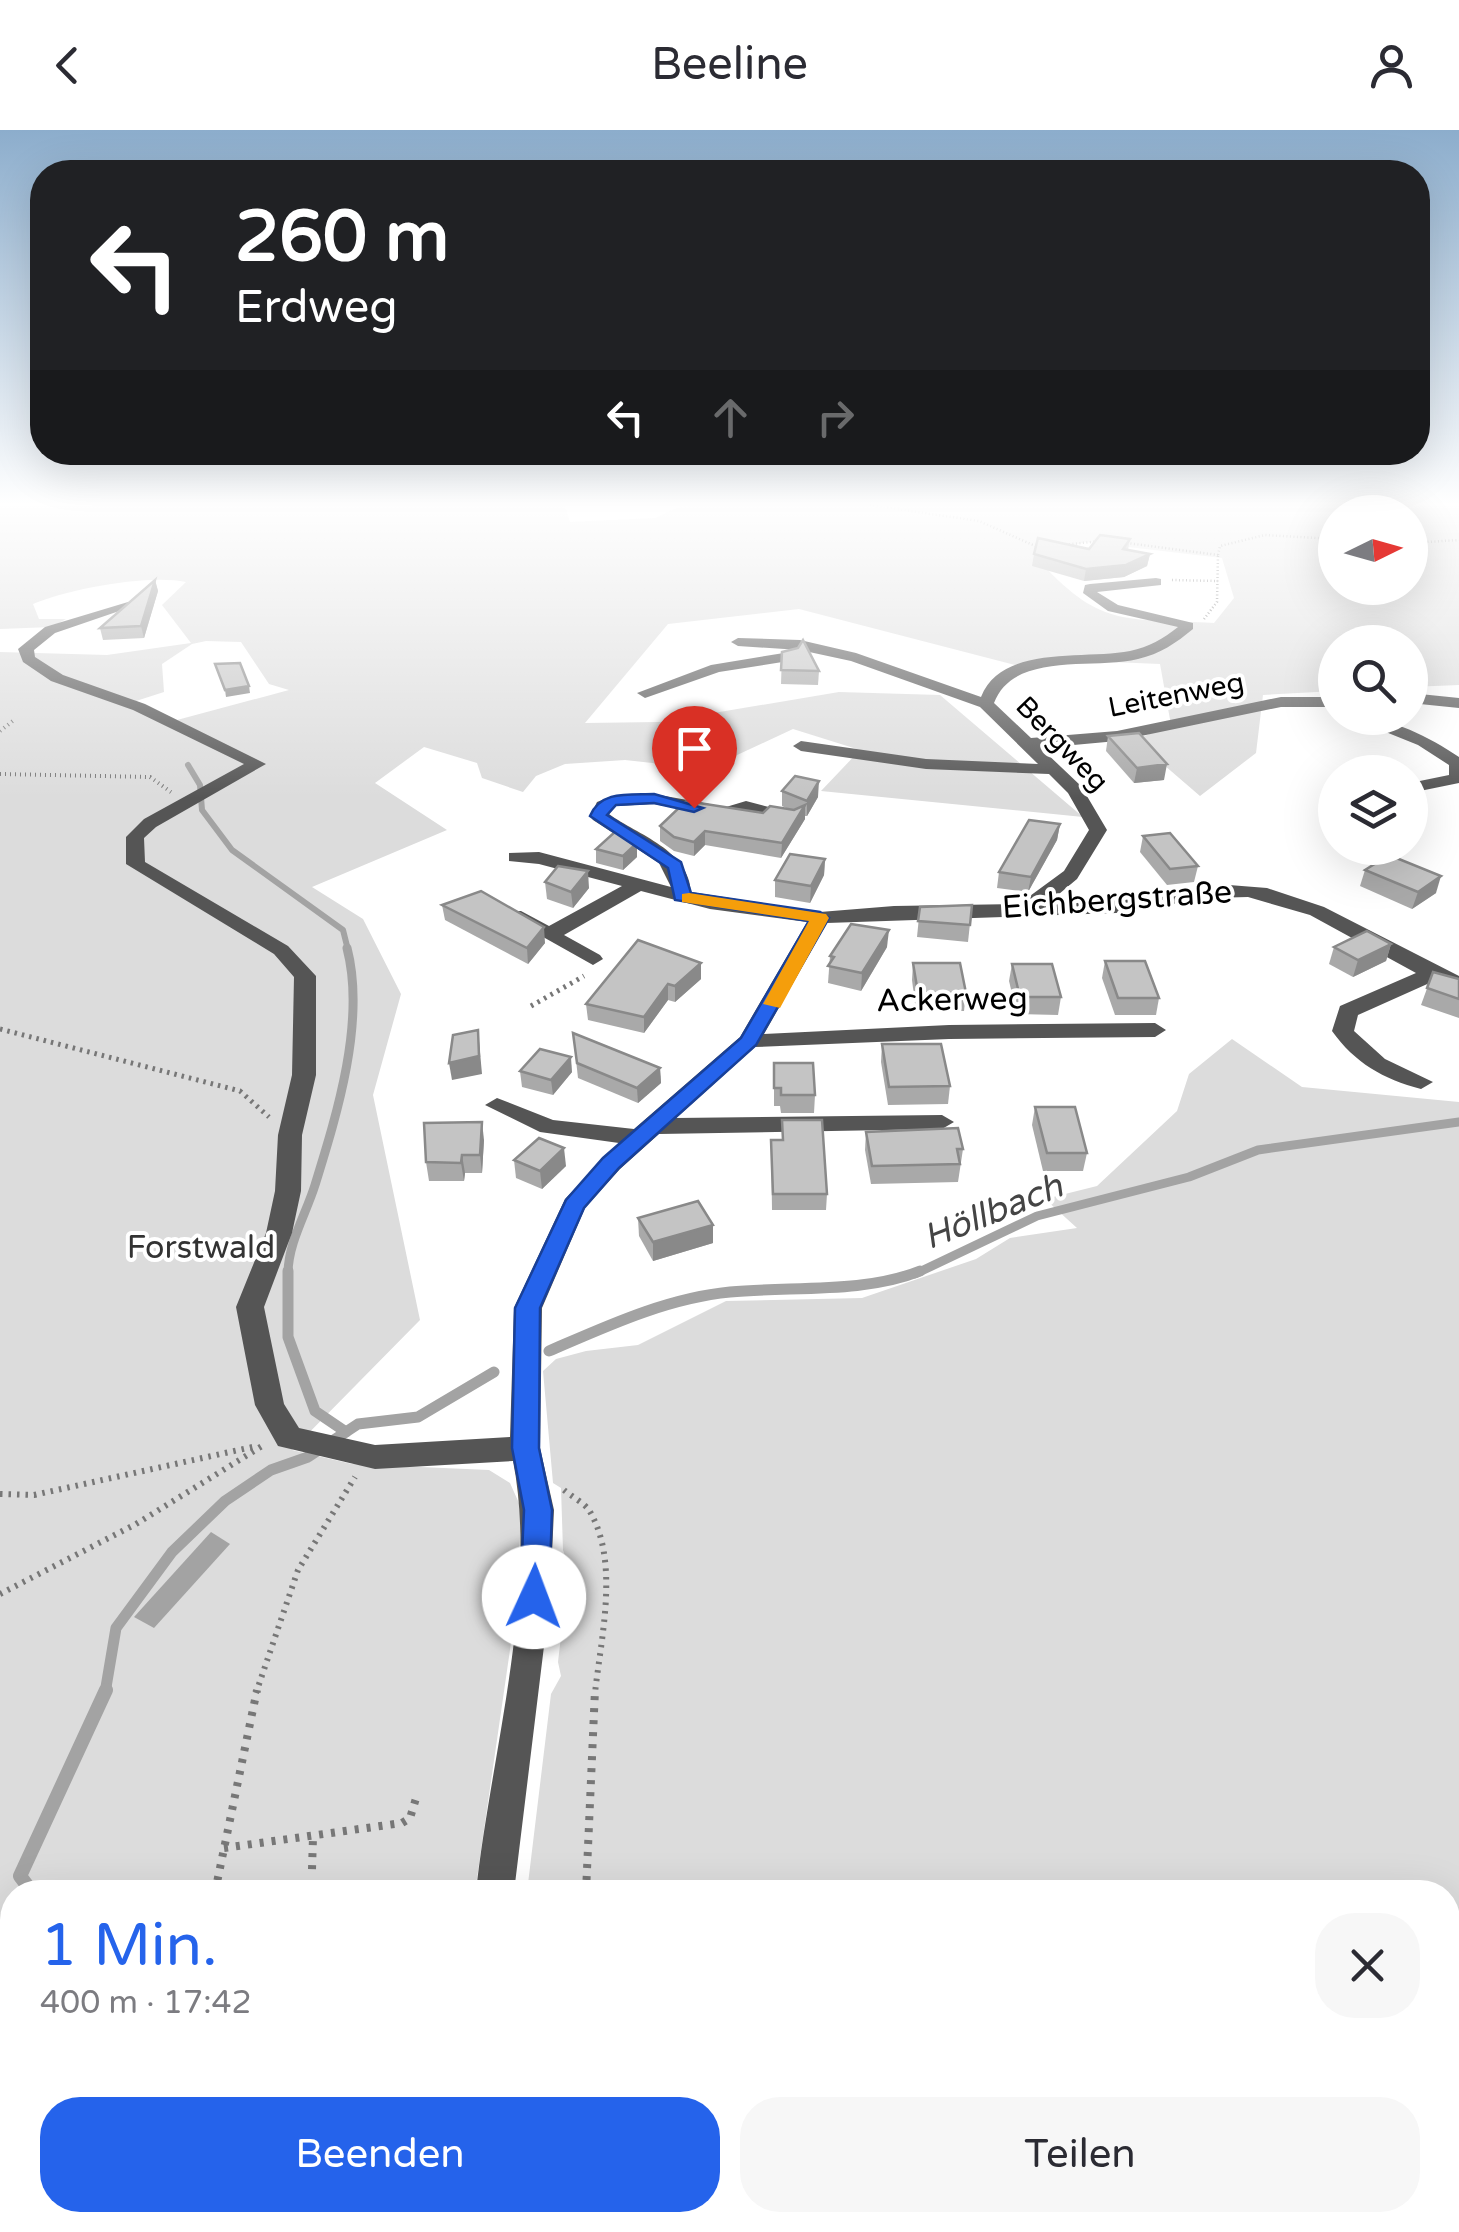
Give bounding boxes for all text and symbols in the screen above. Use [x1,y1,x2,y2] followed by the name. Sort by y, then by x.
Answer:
[40,38,95,93] icon: back
[651,38,808,92] text: Beeline
[1364,38,1419,93] icon: person
[235,196,449,280] text: 260 m
[70,200,200,330] icon: left
[235,281,398,335] text: Erdweg
[598,390,653,445] icon: left
[703,390,758,445] icon: ahead
[808,390,863,445] icon: right
[1318,495,1428,605] north arrow
[1318,495,1428,865] map controls
[1318,625,1428,735] button: search
[1105,665,1247,725] street label: Leitenweg
[1009,690,1115,798] street label: Bergweg
[652,706,737,809] pin
[667,721,722,776] icon: arrive
[1318,755,1428,865] button: layers
[1001,873,1233,927] street label: Eichbergstraße
[876,980,1028,1020] street label: Ackerweg
[917,1164,1070,1259] water label: Höllbach
[127,1229,275,1267] park label: Forstwald
[482,1545,586,1649] position arrow
[40,1910,218,1982] text: 1 Min.
[1315,1913,1420,2018] button: close
[40,1984,252,2022] text: 400 m · 17:42
[40,2097,720,2212] button: Beenden
[740,2097,1420,2212] button: Teilen

